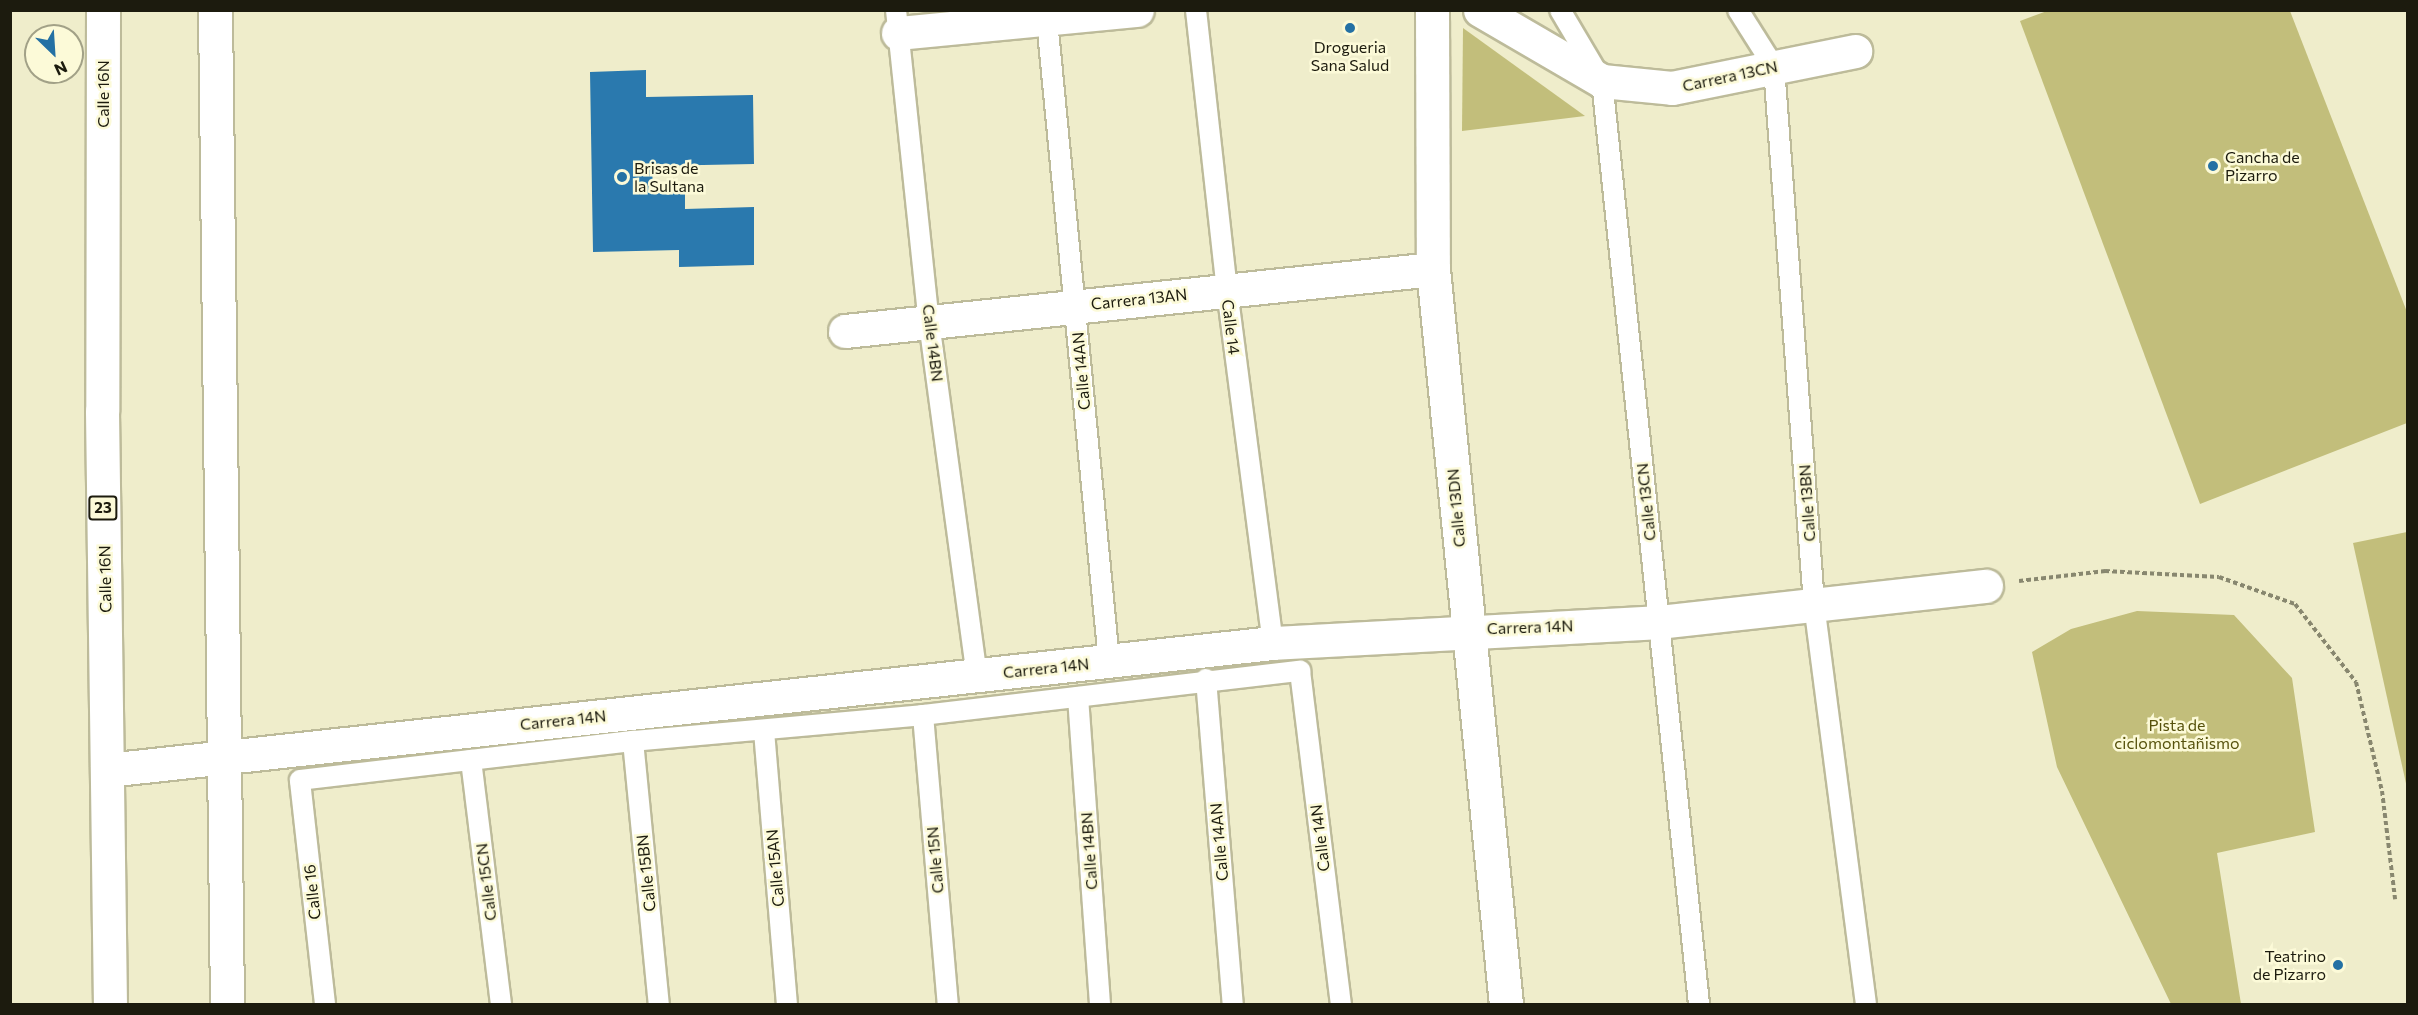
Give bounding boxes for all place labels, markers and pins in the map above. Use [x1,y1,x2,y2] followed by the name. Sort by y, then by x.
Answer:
[1343,21,1357,35] marker: Drogueria Sana Salud
[1311,37,1389,75] place label: Drogueria Sana Salud
[2225,147,2300,185] place label: Cancha de Pizarro
[634,158,704,196] place label: Brisas de la Sultana
[2206,159,2220,173] marker: Cancha de Pizarro
[615,170,629,184] marker: Brisas de la Sultana
[2253,946,2326,984] place label: Teatrino de Pizarro
[2331,958,2345,972] marker: Teatrino de Pizarro

